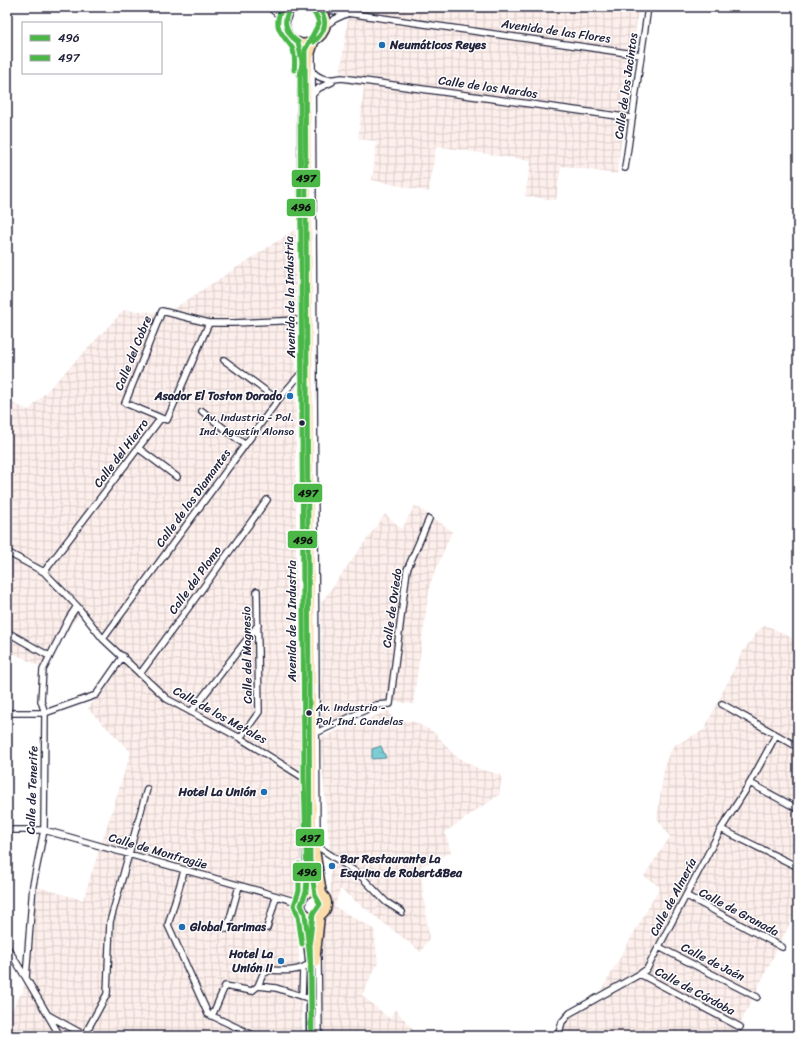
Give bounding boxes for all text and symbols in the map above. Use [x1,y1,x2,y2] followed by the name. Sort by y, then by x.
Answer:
[499,12,612,50] street label: Avenida de las Flores
[22,22,162,74] legend
[58,27,80,49] text: 496
[608,32,644,140] street label: Calle de los Jacintos
[389,34,487,56] place label: Neumáticos Reyes
[377,40,387,50] marker: Neumáticos Reyes
[58,47,81,69] text: 497
[437,69,540,105] street label: Calle de los Nardos
[291,169,321,188] line badge: 497
[295,169,318,188] text: 497
[286,198,316,217] line badge: 496
[290,198,311,217] text: 496
[278,235,302,359] street label: Avenida de la Industria
[108,312,158,394] street label: Calle del Cobre
[154,385,283,407] place label: Asador El Toston Dorado
[285,391,295,401] marker: Asador El Toston Dorado
[198,408,294,441] place label: Av. Industria - Pol. Ind. Agustín Alonso
[88,414,155,492] street label: Calle del Hierro
[297,418,307,428] marker: Av. Industria - Pol. Ind. Agustín Alonso
[150,444,237,552] street label: Calle de los Diamantes
[293,483,323,503] line badge: 497
[297,484,320,503] text: 497
[287,530,318,549] line badge: 496
[292,531,313,550] text: 496
[162,541,228,619] street label: Calle del Plomo
[281,559,303,683] street label: Avenida de la Industria
[376,567,408,649] street label: Calle de Oviedo
[235,606,259,704] street label: Calle del Magnesio
[169,680,272,750] street label: Calle de los Metales
[315,698,404,731] place label: Av. Industria - Pol. Ind. Candelas
[304,708,314,718] marker: Av. Industria - Pol. Ind. Candelas
[19,745,45,835] street label: Calle de Tenerife
[177,781,257,803] place label: Hotel La Unión
[259,787,269,797] marker: Hotel La Unión
[106,826,210,876] street label: Calle de Monfragüe
[295,828,325,847] line badge: 497
[299,829,322,848] text: 497
[340,848,463,884] place label: Bar Restaurante La Esquina de Robert&Bea
[643,853,703,940] street label: Calle de Almería
[327,861,337,871] marker: Bar Restaurante La Esquina de Robert&Bea
[292,862,322,882] line badge: 496
[296,863,317,882] text: 496
[695,882,783,942] street label: Calle de Granada
[189,916,267,938] place label: Global Tarimas
[177,922,187,932] marker: Global Tarimas
[677,936,749,988] street label: Calle de Jaén
[228,943,274,979] place label: Hotel La Unión II
[276,956,286,966] marker: Hotel La Unión II
[651,961,740,1022] street label: Calle de Córdoba

